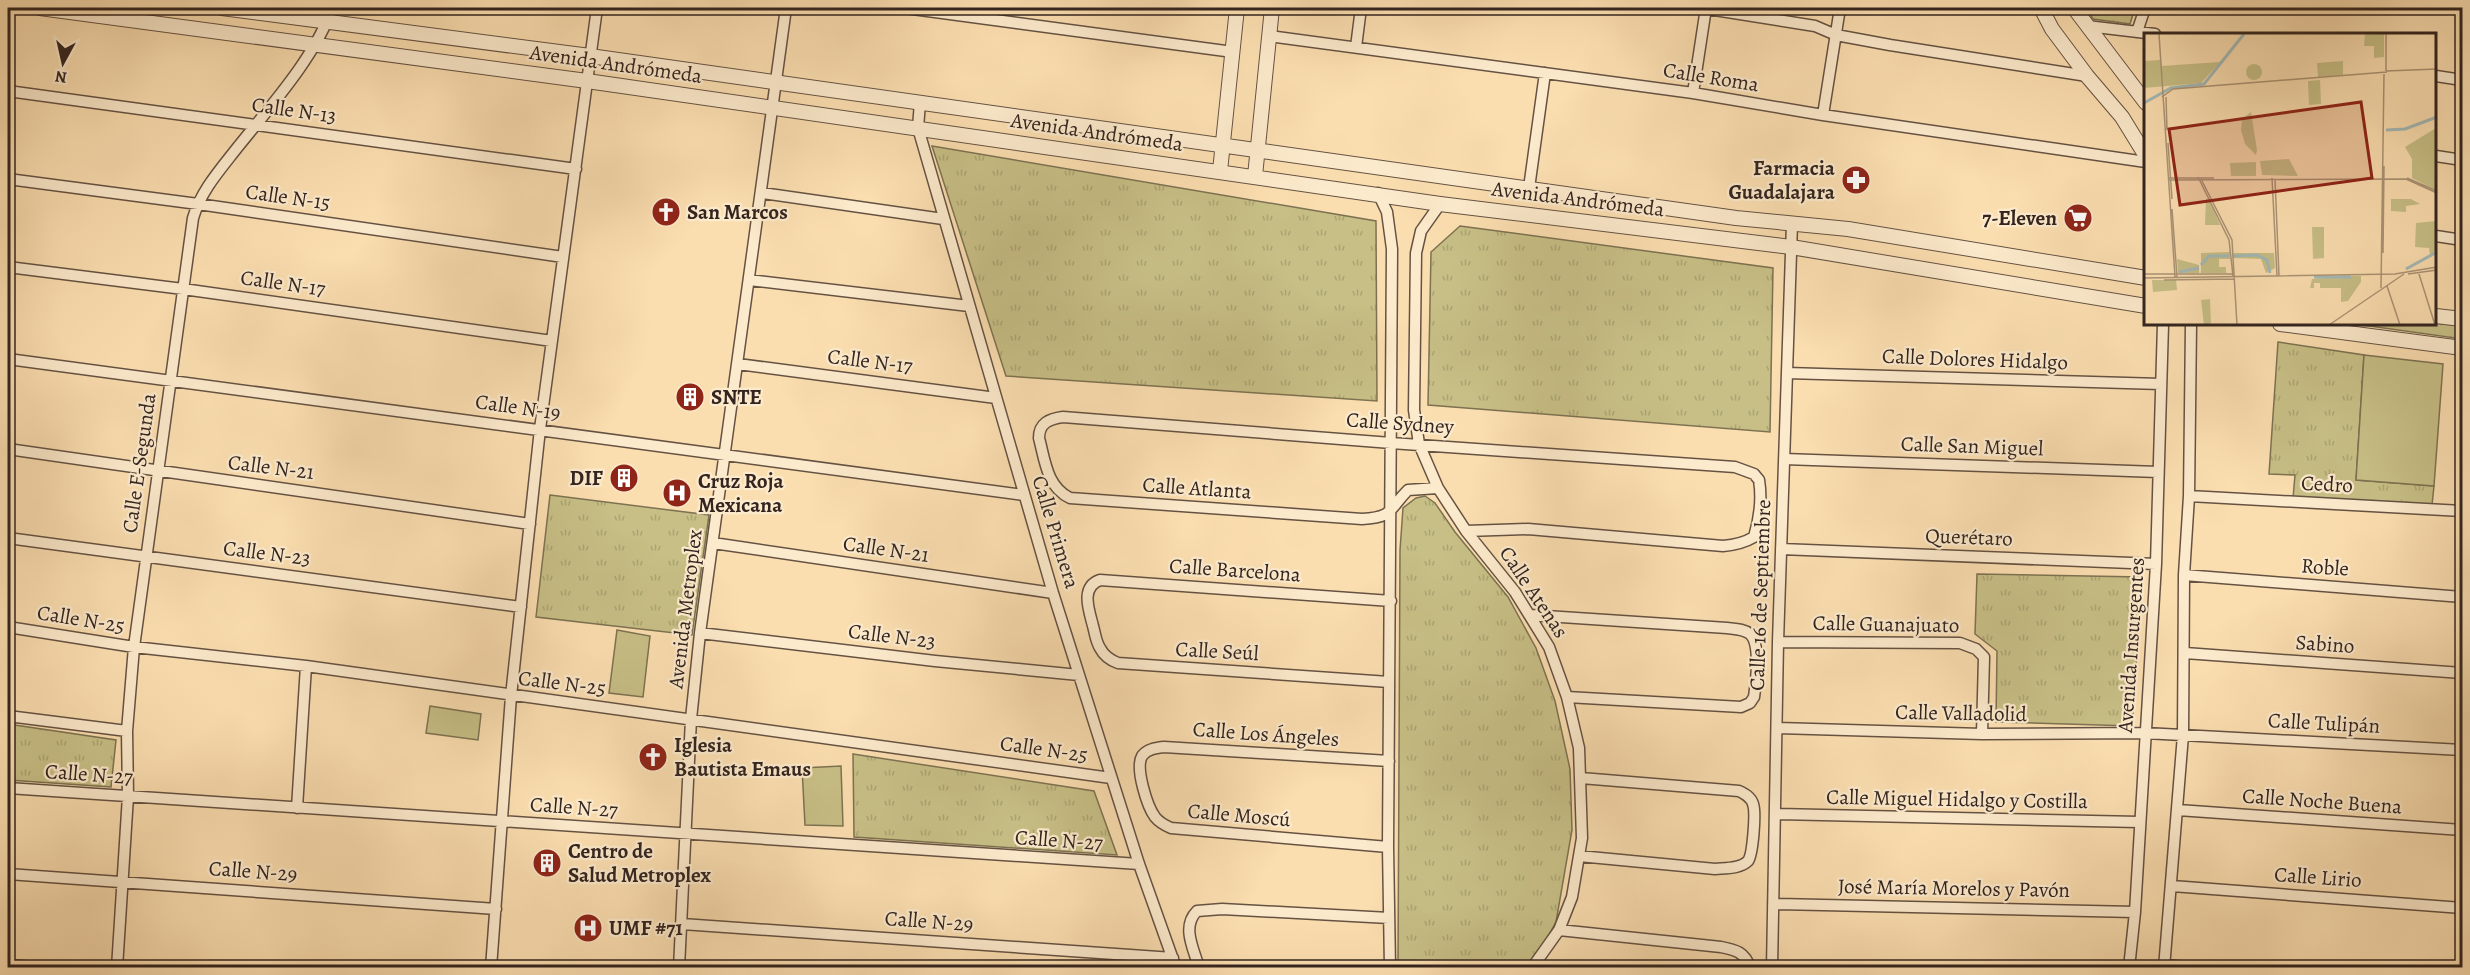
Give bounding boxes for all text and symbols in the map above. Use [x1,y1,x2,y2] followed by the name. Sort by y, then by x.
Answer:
[33,33,93,93] north arrow
[2144,33,2437,326] inset map
[527,38,704,90] street label: Avenida Andrómeda
[1661,56,1761,98] street label: Calle Roma
[53,65,68,89] text: N
[250,90,338,130] street label: Calle N-13
[1008,106,1185,158] street label: Avenida Andrómeda
[1728,154,1836,206] place label: Farmacia Guadalajara
[1840,164,1872,196] pharmacy icon: Farmacia Guadalajara
[1489,174,1666,224] street label: Avenida Andrómeda
[244,177,332,217] street label: Calle N-15
[650,196,682,228] church icon: San Marcos
[687,198,788,226] place label: San Marcos
[2062,202,2094,234] supermarket icon: 7-Eleven
[1982,204,2057,232] place label: 7-Eleven
[239,263,327,303] street label: Calle N-17
[826,342,914,380] street label: Calle N-17
[1882,342,2068,376] street label: Calle Dolores Hidalgo
[674,381,706,413] building icon: SNTE
[711,383,762,411] place label: SNTE
[474,387,562,427] street label: Calle N-19
[115,391,163,535] street label: Calle E-Segunda
[1345,405,1455,441] street label: Calle Sydney
[1900,430,2044,462] street label: Calle San Miguel
[226,448,316,486] street label: Calle N-21
[608,462,640,494] building icon: DIF
[570,464,604,492] place label: DIF
[698,467,784,519] place label: Cruz Roja Mexicana
[2300,469,2354,499] street label: Cedro
[1142,470,1253,506] street label: Calle Atlanta
[1026,472,1086,592] street label: Calle Primera
[661,477,693,509] hospital icon: Cruz Roja Mexicana
[1743,499,1777,691] street label: Calle 16 de Septiembre
[1925,521,2013,553] street label: Querétaro
[661,528,709,691] street label: Avenida Metroplex
[841,529,931,569] street label: Calle N-21
[222,534,312,572] street label: Calle N-23
[1493,541,1575,643] street label: Calle Atenas
[1168,551,1302,589] street label: Calle Barcelona
[2300,551,2350,583] street label: Roble
[2111,556,2151,735] street label: Avenida Insurgentes
[35,598,127,640] street label: Calle N-25
[1812,609,1960,639] street label: Calle Guanajuato
[847,617,937,655] street label: Calle N-23
[2295,628,2355,660] street label: Sabino
[1175,635,1259,667] street label: Calle Seúl
[517,664,607,702] street label: Calle N-25
[1895,698,2028,728] street label: Calle Valladolid
[2267,706,2381,740] street label: Calle Tulipán
[1192,715,1340,753] street label: Calle Los Ángeles
[998,729,1090,769] street label: Calle N-25
[674,731,811,783] place label: Iglesia Bautista Emaus
[637,741,669,773] church icon: Iglesia Bautista Emaus
[44,757,134,791] street label: Calle N-27
[2241,781,2403,821] street label: Calle Noche Buena
[1826,783,2088,815] street label: Calle Miguel Hidalgo y Costilla
[529,790,619,824] street label: Calle N-27
[1186,797,1292,834] street label: Calle Moscú
[1014,823,1104,857] street label: Calle N-27
[568,837,712,889] place label: Centro de Salud Metroplex
[531,847,563,879] building icon: Centro de Salud Metroplex
[208,854,298,888] street label: Calle N-29
[2273,860,2363,894] street label: Calle Lirio
[1838,872,2070,904] street label: José María Morelos y Pavón
[884,904,974,938] street label: Calle N-29
[572,912,604,944] hospital icon: UMF #71
[609,914,683,942] place label: UMF #71

